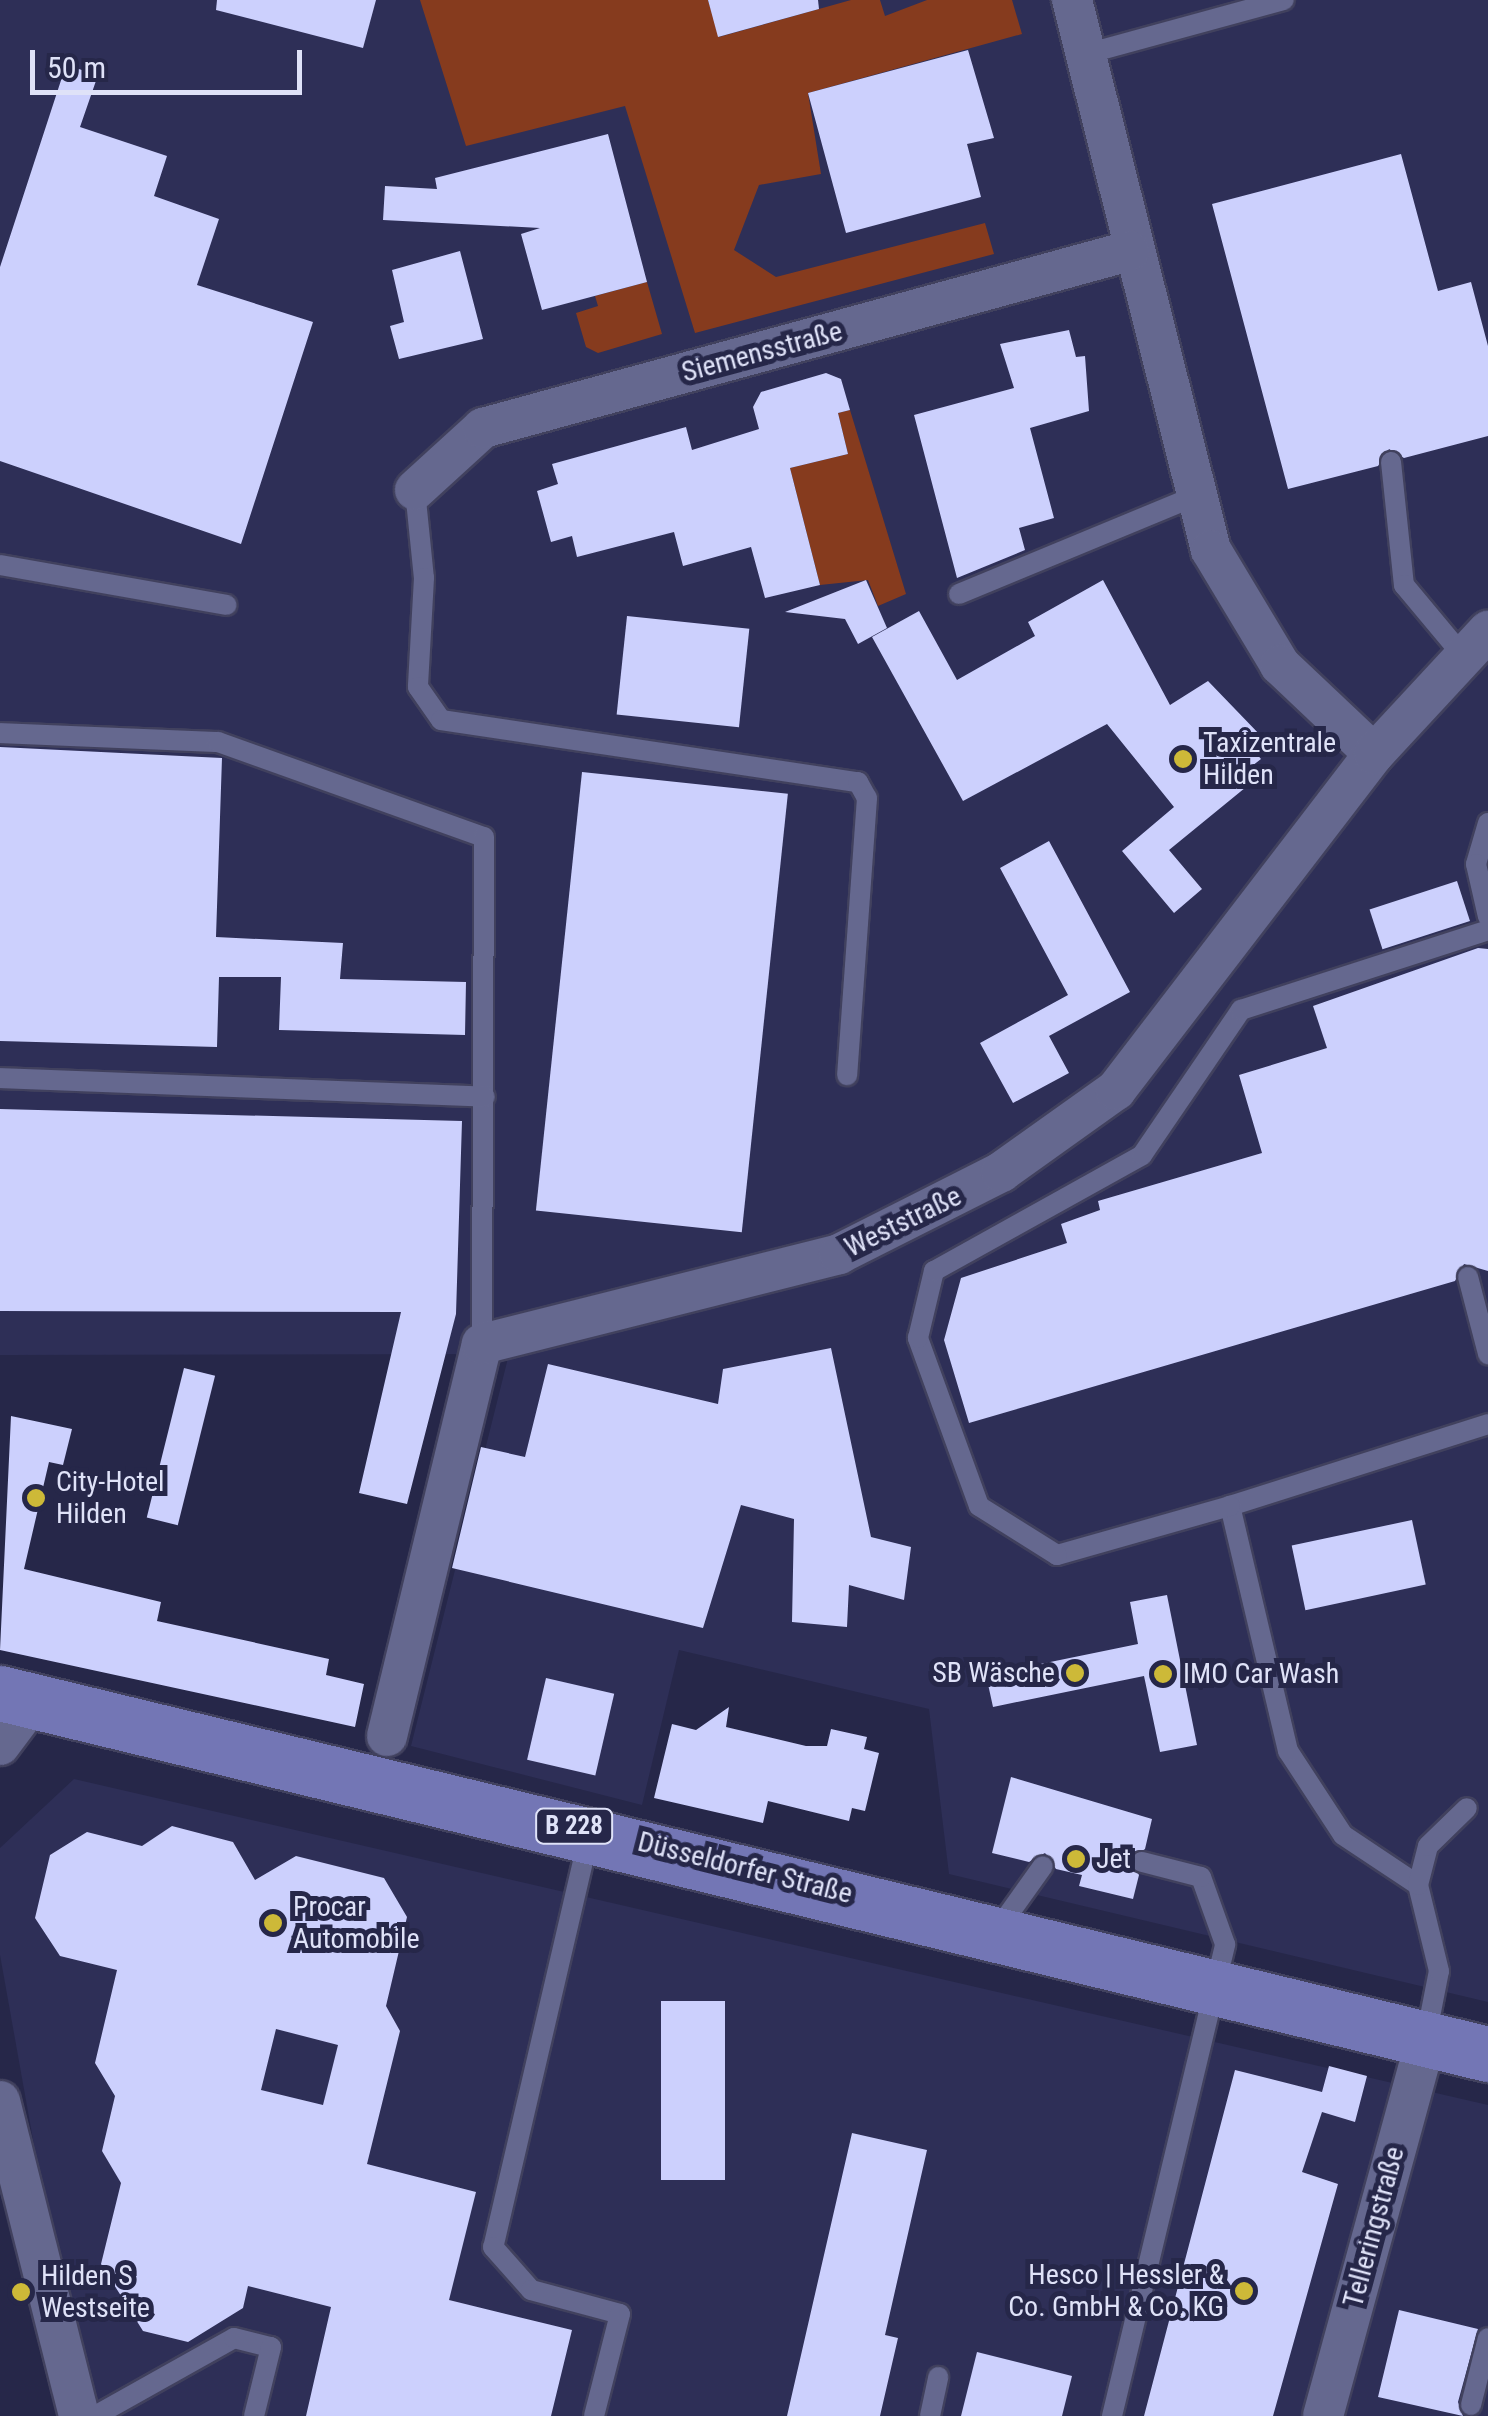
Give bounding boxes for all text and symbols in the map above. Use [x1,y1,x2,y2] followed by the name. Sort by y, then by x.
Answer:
[35,30,308,92] scale bar
[47,50,106,85] text: 50 m
[678,314,846,390] street label: Siemensstraße
[1203,726,1336,792] place label: Taxizentrale Hilden
[1172,748,1194,770] marker: Taxizentrale Hilden
[839,1179,967,1265] street label: Weststraße
[56,1465,164,1531] place label: City-Hotel Hilden
[25,1487,47,1509] marker: City-Hotel Hilden
[932,1656,1055,1690] place label: SB Wäsche
[1183,1657,1339,1691] place label: IMO Car Wash
[1064,1662,1086,1684] marker: SB Wäsche
[1152,1663,1174,1685] marker: IMO Car Wash
[534,1806,614,1846] road number: B 228
[634,1825,856,1911] street label: Düsseldorfer Straße
[1096,1842,1131,1876] place label: Jet
[1065,1848,1087,1870] marker: Jet
[293,1890,420,1956] place label: Procar Automobile
[262,1912,284,1934] marker: Procar Automobile
[1336,2143,1412,2311] street label: Telleringstraße
[1008,2258,1224,2324] place label: Hesco | Hessler & Co. GmbH & Co. KG
[41,2259,150,2325] place label: Hilden S Westseite
[1233,2280,1255,2302] marker: Hesco | Hessler & Co. GmbH & Co. KG
[10,2281,32,2303] marker: Hilden S Westseite

